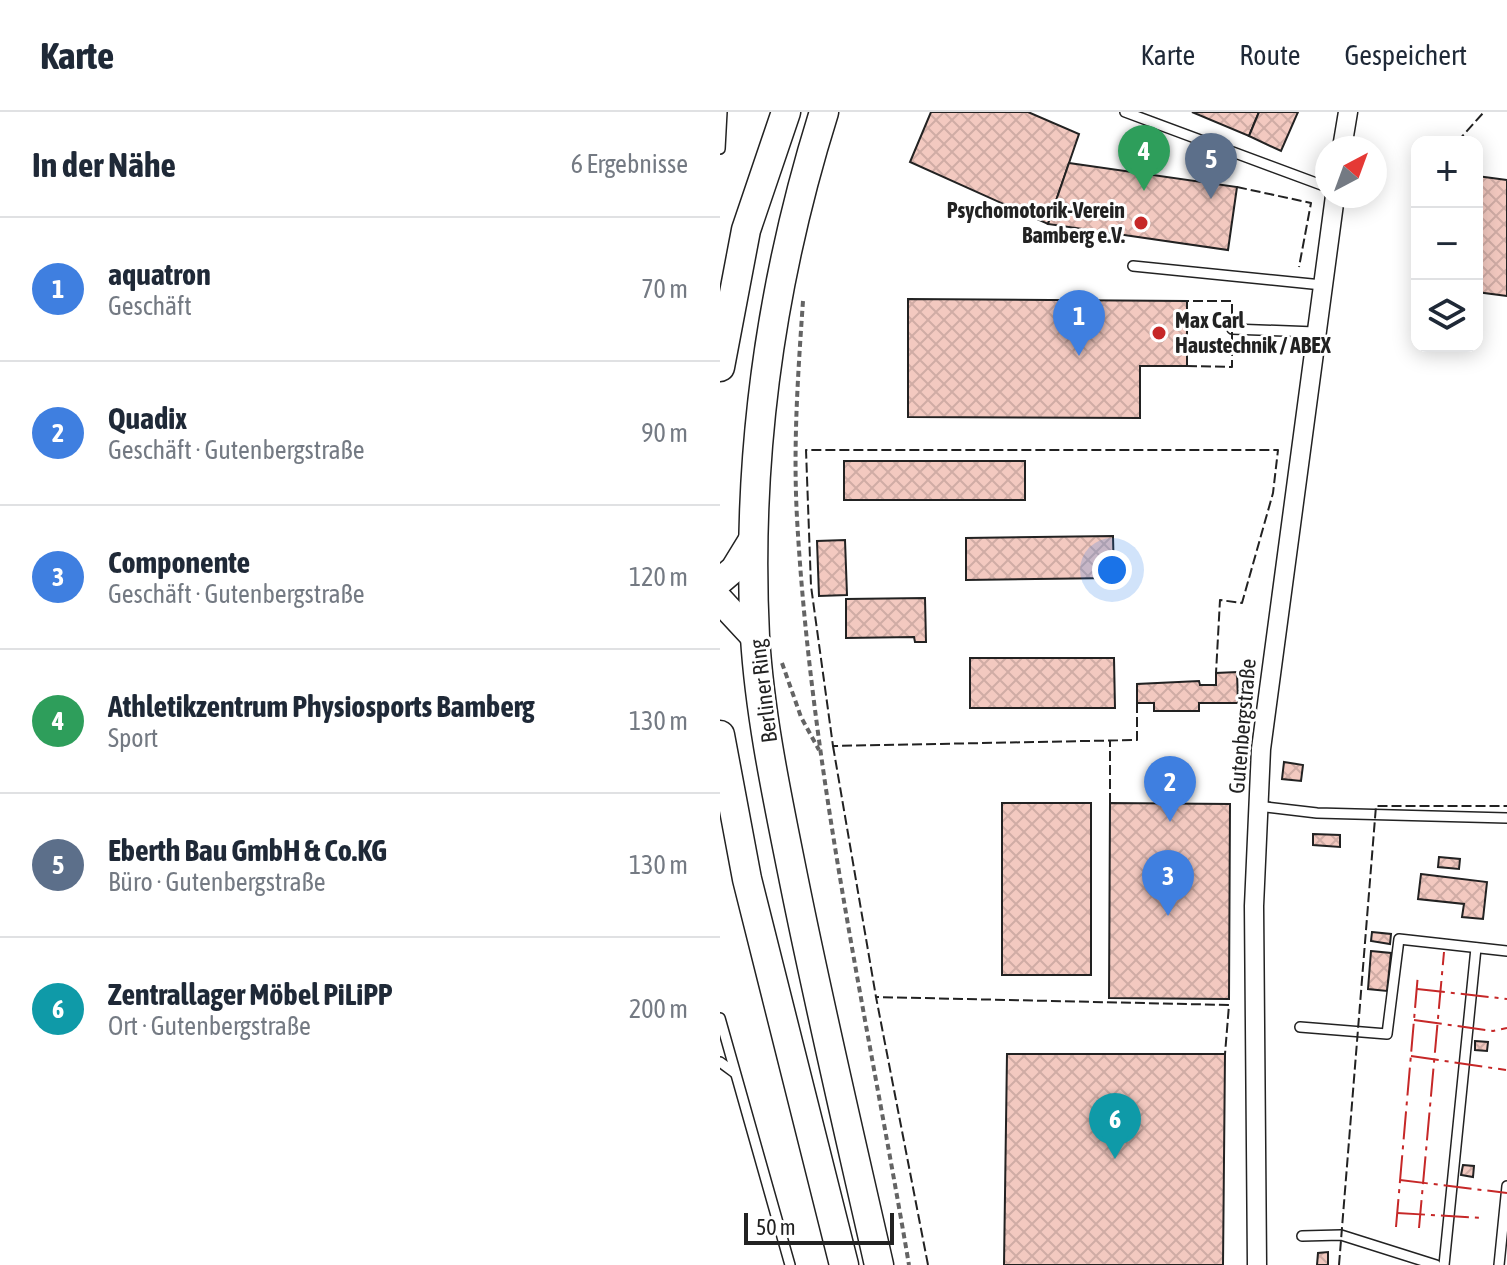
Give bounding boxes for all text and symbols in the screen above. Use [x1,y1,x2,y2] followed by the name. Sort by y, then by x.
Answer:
[40,34,114,77] text: Karte
[1141,39,1195,71] text: Karte
[1239,39,1300,71] text: Route
[1344,39,1467,71] text: Gespeichert
[1118,125,1170,191] pin: 4
[1185,133,1237,199] pin: 5
[1315,136,1387,208] north arrow
[1411,136,1483,352] map controls
[1411,136,1483,208] button: +
[32,145,176,184] text: In der Nähe
[571,149,688,179] text: 6 Ergebnisse
[947,197,1125,248] place label: Psychomotorik-Verein Bamberg e.V.
[1411,208,1483,280] button: −
[1132,214,1150,232] marker: Psychomotorik-Verein Bamberg e.V.
[108,257,211,291] text: aquatron
[52,274,64,304] text: 1
[641,274,688,304] text: 70 m
[1411,280,1483,352] button: layers
[1053,290,1105,356] pin: 1
[108,291,192,321] text: Geschäft
[1175,307,1332,358] place label: Max Carl Haustechnik / ABEX
[1150,324,1168,342] marker: Max Carl Haustechnik / ABEX
[108,401,187,435] text: Quadix
[52,418,64,448] text: 2
[641,418,688,448] text: 90 m
[108,435,365,465] text: Geschäft · Gutenbergstraße
[108,545,250,579] text: Componente
[1092,550,1132,590] your location
[52,562,64,592] text: 3
[629,562,688,592] text: 120 m
[108,579,365,609] text: Geschäft · Gutenbergstraße
[744,637,782,744] street label: Berliner Ring
[1223,657,1261,795] street label: Gutenbergstraße
[108,689,535,723] text: Athletikzentrum Physiosports Bamberg
[52,706,64,736] text: 4
[629,706,688,736] text: 130 m
[108,723,158,753] text: Sport
[1144,756,1196,822] pin: 2
[108,833,387,867] text: Eberth Bau GmbH & Co.KG
[52,850,64,880] text: 5
[629,850,688,880] text: 130 m
[1142,850,1194,916] pin: 3
[108,867,326,897] text: Büro · Gutenbergstraße
[108,977,393,1011] text: Zentrallager Möbel PiLiPP
[52,994,64,1024] text: 6
[629,994,688,1024] text: 200 m
[108,1011,311,1041] text: Ort · Gutenbergstraße
[1089,1093,1141,1159] pin: 6
[744,1209,894,1245] scale bar
[756,1214,796,1240] text: 50 m

